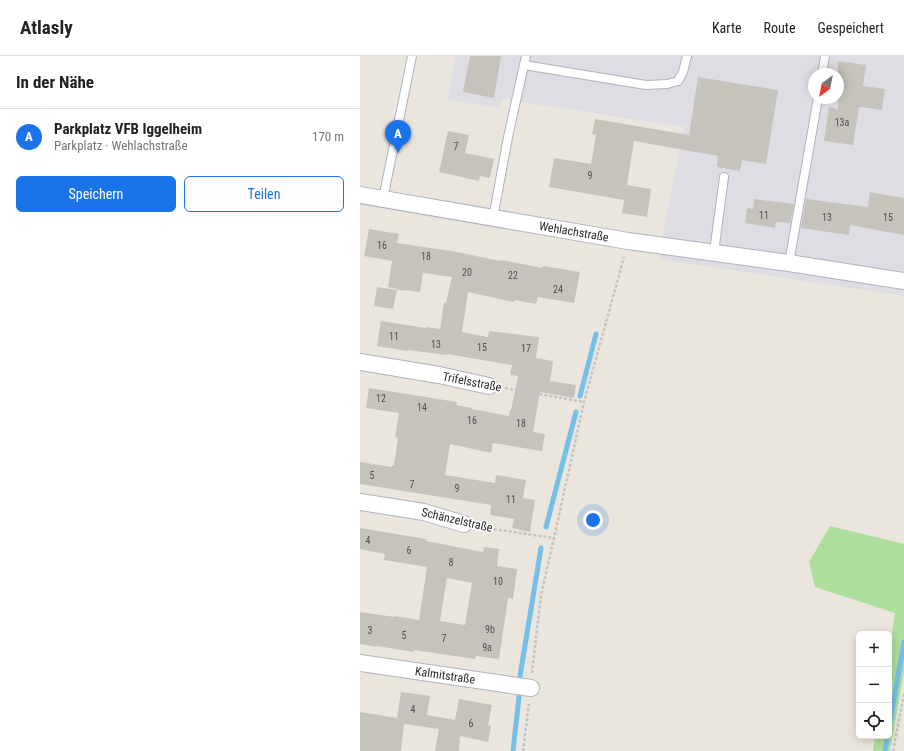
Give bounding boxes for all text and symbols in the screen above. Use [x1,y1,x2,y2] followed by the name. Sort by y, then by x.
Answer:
[20,16,73,39] text: Atlasly
[712,20,742,36] text: Karte
[764,20,796,36] text: Route
[818,20,884,36] text: Gespeichert
[808,68,844,104] north arrow
[16,72,94,92] text: In der Nähe
[835,117,850,128] house number: 13a
[54,120,202,138] text: Parkplatz VFB Iggelheim
[385,120,411,153] pin: A
[25,129,33,144] text: A
[312,129,344,144] text: 170 m
[54,138,188,153] text: Parkplatz · Wehlachstraße
[454,141,459,152] house number: 7
[588,170,593,181] house number: 9
[16,176,176,212] button: Speichern
[184,176,344,212] button: Teilen
[759,210,769,221] house number: 11
[822,212,832,223] house number: 13
[883,212,893,223] house number: 15
[538,219,610,245] street label: Wehlachstraße
[377,240,387,251] house number: 16
[421,251,431,262] house number: 18
[462,267,472,278] house number: 20
[508,270,518,281] house number: 22
[553,284,563,295] house number: 24
[389,331,399,342] house number: 11
[431,339,441,350] house number: 13
[477,342,487,353] house number: 15
[521,343,531,354] house number: 17
[441,369,503,395] street label: Trifelsstraße
[376,393,386,404] house number: 12
[417,402,427,413] house number: 14
[467,415,477,426] house number: 16
[516,418,526,429] house number: 18
[370,470,375,481] house number: 5
[410,479,415,490] house number: 7
[455,483,460,494] house number: 9
[506,494,516,505] house number: 11
[420,505,494,535] street label: Schänzelstraße
[583,510,603,530] your location
[366,535,371,546] house number: 4
[407,545,412,556] house number: 6
[449,557,454,568] house number: 8
[493,576,503,587] house number: 10
[485,624,495,635] house number: 9b
[368,625,373,636] house number: 3
[402,630,407,641] house number: 5
[856,631,892,739] map controls
[856,631,892,667] button: +
[442,633,447,644] house number: 7
[482,642,492,653] house number: 9a
[414,664,476,687] street label: Kalmitstraße
[856,667,892,703] button: −
[856,703,892,739] button: locate
[411,704,416,715] house number: 4
[469,718,474,729] house number: 6

